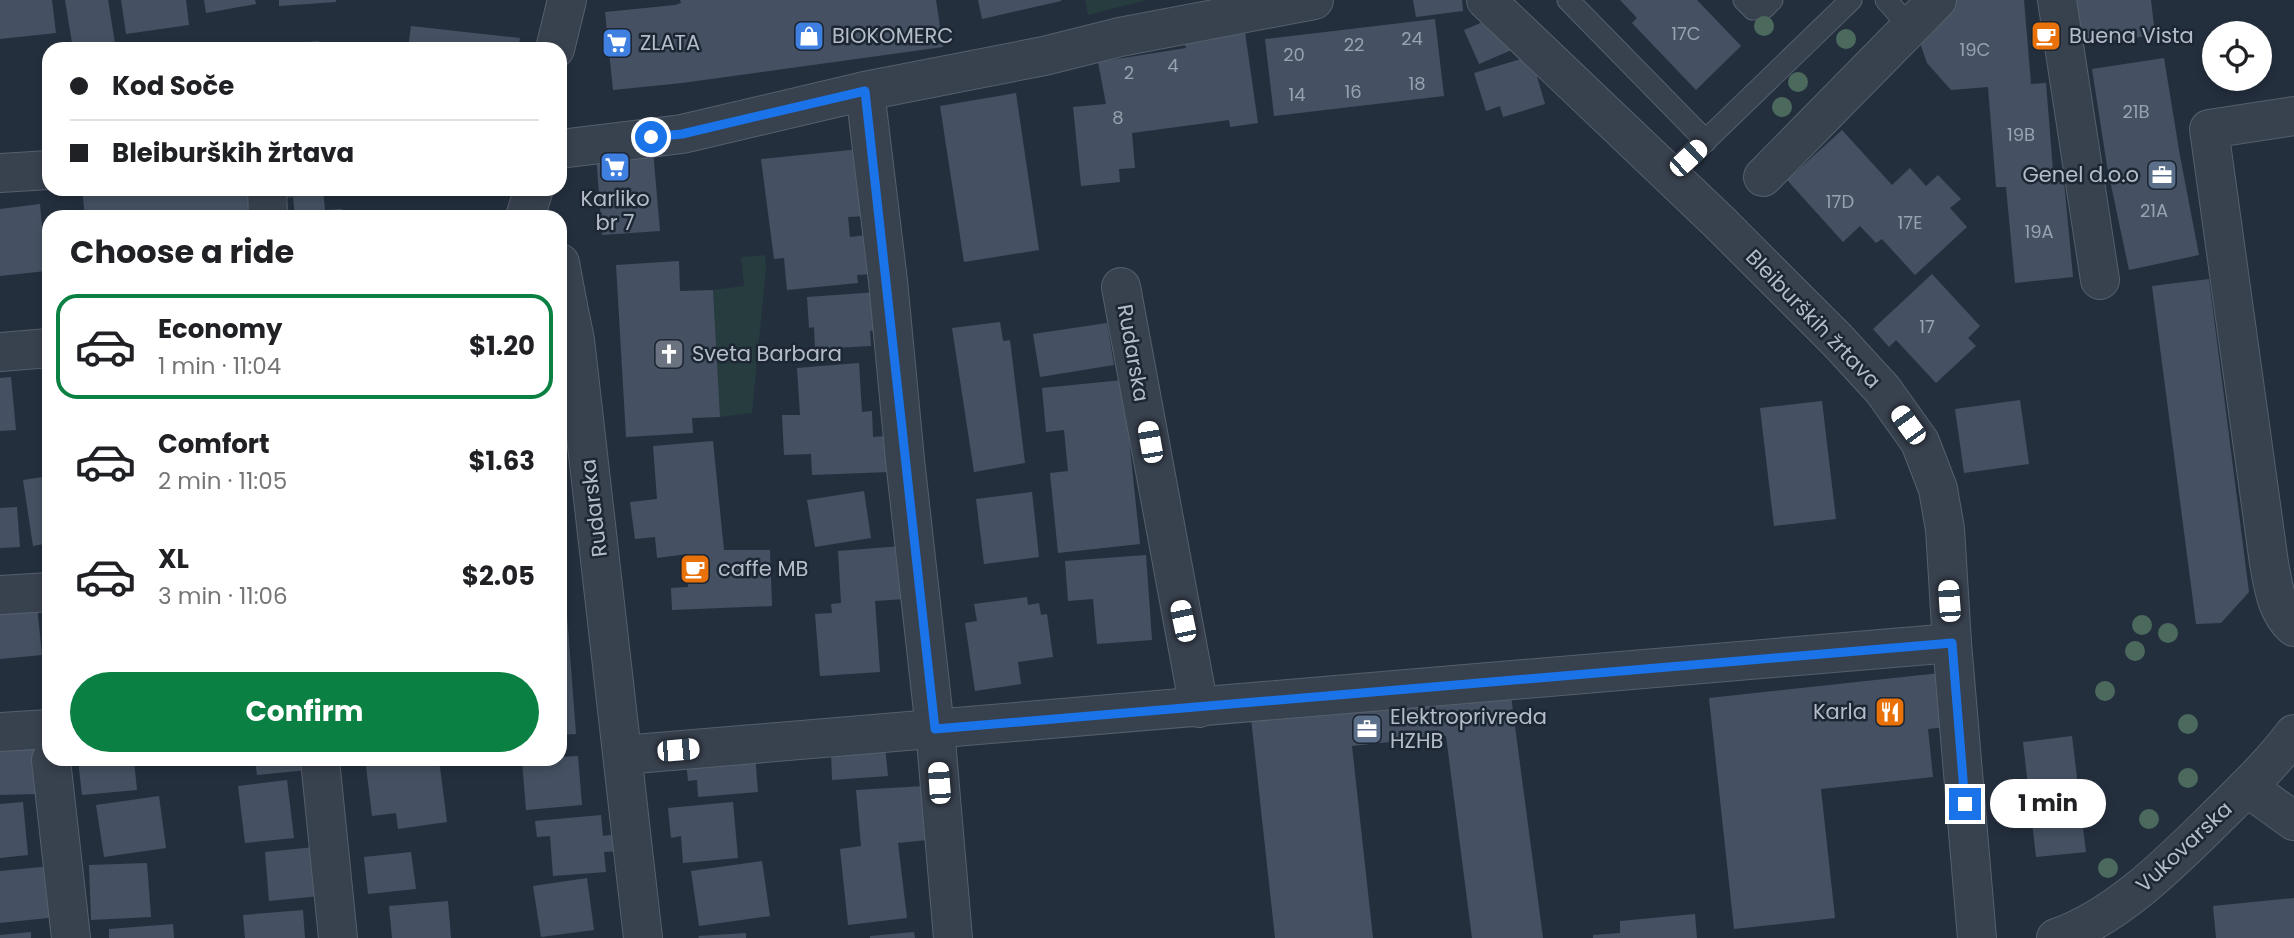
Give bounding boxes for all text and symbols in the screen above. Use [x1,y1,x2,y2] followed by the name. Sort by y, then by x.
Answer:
[792,19,826,53] shop icon: BIOKOMERC
[2029,19,2063,53] cafe icon: Buena Vista
[832,21,953,50] place label: BIOKOMERC
[1671,21,1701,46] house number: 17C
[2069,21,2194,50] place label: Buena Vista
[2202,21,2272,91] map controls
[2202,21,2272,91] button: locate
[600,26,634,60] supermarket icon: ZLATA
[1401,26,1423,51] house number: 24
[640,28,700,57] place label: ZLATA
[1344,32,1364,57] house number: 22
[1960,37,1991,62] house number: 19C
[1283,42,1305,67] house number: 20
[1167,53,1179,78] house number: 4
[1124,60,1134,85] house number: 2
[112,68,234,104] text: Kod Soče
[1408,71,1426,96] house number: 18
[1344,79,1362,104] house number: 16
[1288,82,1306,107] house number: 14
[2122,99,2150,124] house number: 21B
[1112,105,1124,130] house number: 8
[635,121,667,153] route start
[2007,122,2035,147] house number: 19B
[112,135,354,171] text: Bleiburških žrtava
[1666,136,1711,180] car
[598,150,632,184] supermarket icon: Karliko br 7
[2145,158,2179,192] office icon: Genel d.o.o
[2023,160,2139,189] place label: Genel d.o.o
[580,184,650,237] place label: Karliko br 7
[1826,189,1854,214] house number: 17D
[2140,198,2168,223] house number: 21A
[1898,210,1922,235] house number: 17E
[2024,219,2054,244] house number: 19A
[70,229,294,274] text: Choose a ride
[1739,243,1887,395] street label: Bleiburških žrtava
[1111,302,1156,404] street label: Rudarska
[158,311,282,347] text: Economy
[1919,314,1935,339] house number: 17
[74,315,137,378] icon: car
[469,328,535,364] text: $1.20
[652,337,686,371] church icon: Sveta Barbara
[692,339,842,368] place label: Sveta Barbara
[158,350,281,382] text: 1 min · 11:04
[1888,402,1929,448] car
[1137,419,1164,465] car
[158,426,270,462] text: Comfort
[74,430,137,493] icon: car
[468,443,535,479] text: $1.63
[573,457,614,559] street label: Rudarska
[158,465,287,497] text: 2 min · 11:05
[158,541,189,577] text: XL
[74,545,137,608] icon: car
[678,552,712,586] cafe icon: caffe MB
[718,554,808,583] place label: caffe MB
[462,558,535,594] text: $2.05
[1938,579,1961,623] car
[158,580,288,612] text: 3 min · 11:06
[1169,598,1198,644] car
[70,672,539,752] button: Confirm
[1873,695,1907,729] restaurant icon: Karla
[1813,697,1867,726] place label: Karla
[1390,702,1547,755] place label: Elektroprivreda HZHB
[1350,712,1384,746] office icon: Elektroprivreda HZHB
[657,738,700,762] car
[928,761,951,805] car
[1990,780,2105,828] callout: 1 min
[2018,787,2078,819] text: 1 min
[1949,788,1981,820] route end
[2129,795,2238,899] street label: Vukovarska

